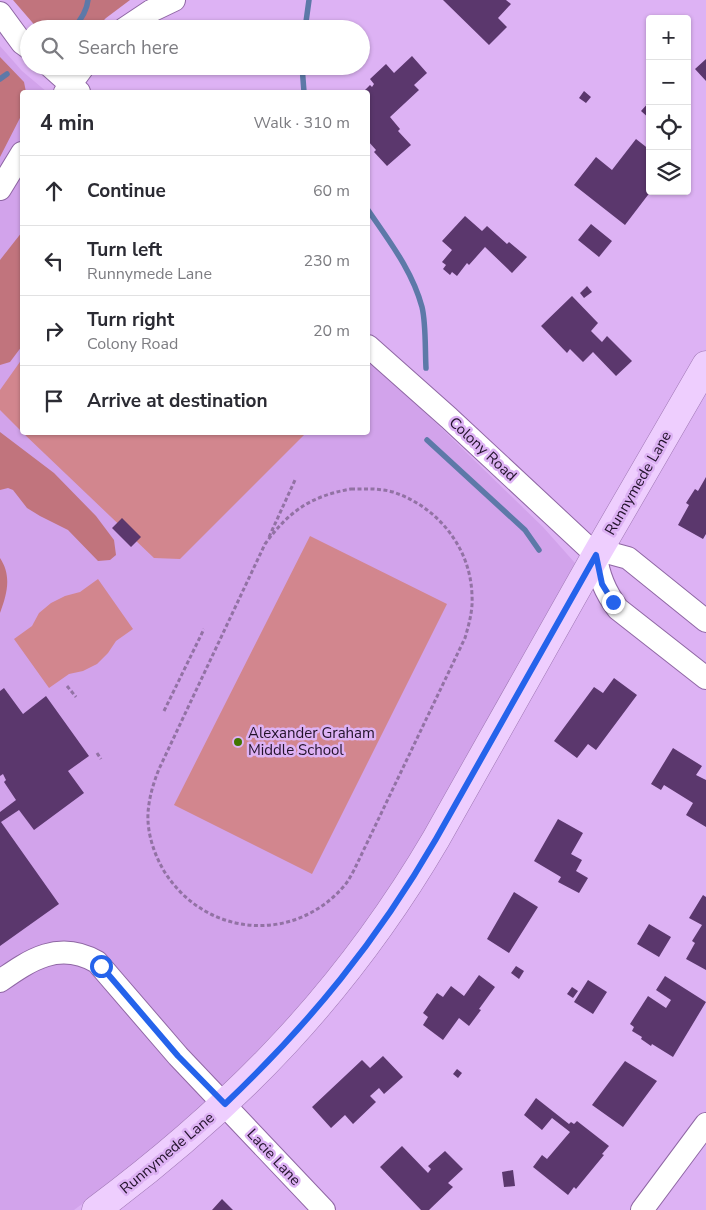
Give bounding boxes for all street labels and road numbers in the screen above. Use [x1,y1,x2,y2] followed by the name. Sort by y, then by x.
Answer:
[445,413,521,485] street label: Colony Road
[600,427,676,539] street label: Runnymede Lane
[116,1108,218,1198] street label: Runnymede Lane
[242,1124,306,1190] street label: Lacie Lane

